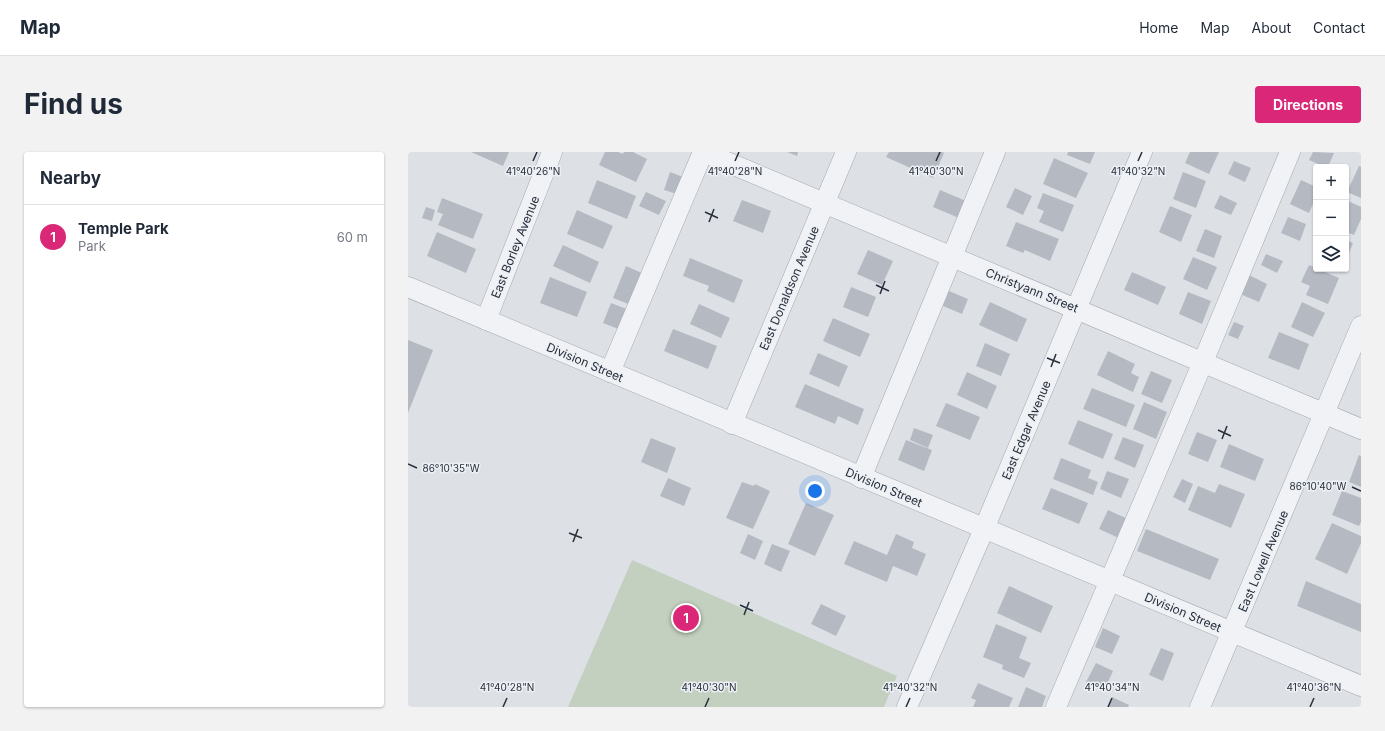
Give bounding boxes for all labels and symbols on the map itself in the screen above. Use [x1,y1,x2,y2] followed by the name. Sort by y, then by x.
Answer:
[506,165,560,177] text: 41°40'26"N
[708,165,762,177] text: 41°40'28"N
[909,165,963,177] text: 41°40'30"N
[1111,165,1165,177] text: 41°40'32"N
[488,194,542,300] street label: East Borley Avenue
[756,224,822,352] street label: East Donaldson Avenue
[983,265,1081,315] street label: Christyann Street
[544,339,626,385] street label: Division Street
[998,378,1054,482] street label: East Edgar Avenue
[422,462,480,474] text: 86°10'35"W
[843,464,925,510] street label: Division Street
[1290,480,1347,492] text: 86°10'40"W
[805,481,825,501] your location
[1235,508,1291,614] street label: East Lowell Avenue
[1142,589,1224,635] street label: Division Street
[673,603,699,633] pin: 1
[480,681,534,693] text: 41°40'28"N
[682,681,736,693] text: 41°40'30"N
[883,681,937,693] text: 41°40'32"N
[1084,681,1140,693] text: 41°40'34"N
[1287,681,1341,693] text: 41°40'36"N

